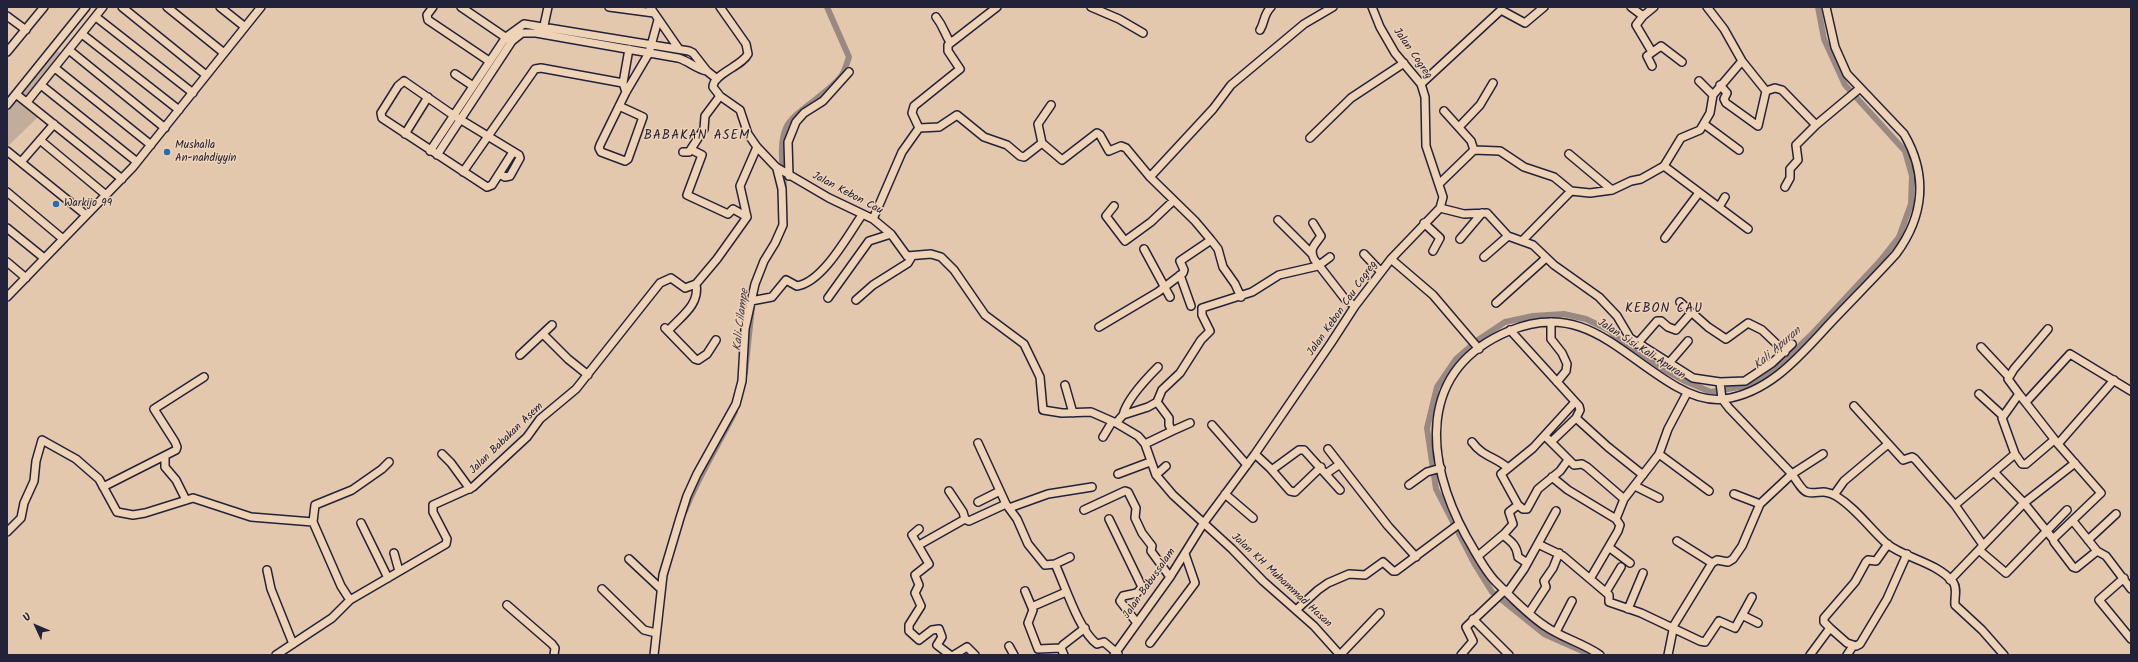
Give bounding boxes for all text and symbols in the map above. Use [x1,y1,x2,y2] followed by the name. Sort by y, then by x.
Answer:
[1390,26,1434,82] street label: Jalan Cogreg
[644,129,750,145] district label: BABAKAN ASEM
[175,139,236,165] place label: Mushalla An-nahdiyyin
[162,147,172,157] marker: Mushalla An-nahdiyyin
[809,170,885,218] street label: Jalan Kebon Cau
[64,197,112,211] place label: Warkijo 99
[51,199,61,209] marker: Warkijo 99
[1305,259,1381,359] street label: Jalan Kebon Cau Cogreg
[731,288,753,352] water label: Kali Cilampe
[1625,302,1703,318] district label: KEBON CAU
[1595,317,1687,383] street label: Jalan Sisi Kali Apuran
[1751,324,1805,374] water label: Kali Apuran
[467,400,547,478] street label: Jalan Babakan Asem
[1228,531,1334,631] street label: Jalan KH Muhammad Hasan
[1121,546,1179,622] street label: Jalan Babussalam
[16,606,56,646] north arrow
[19,609,36,626] text: U

